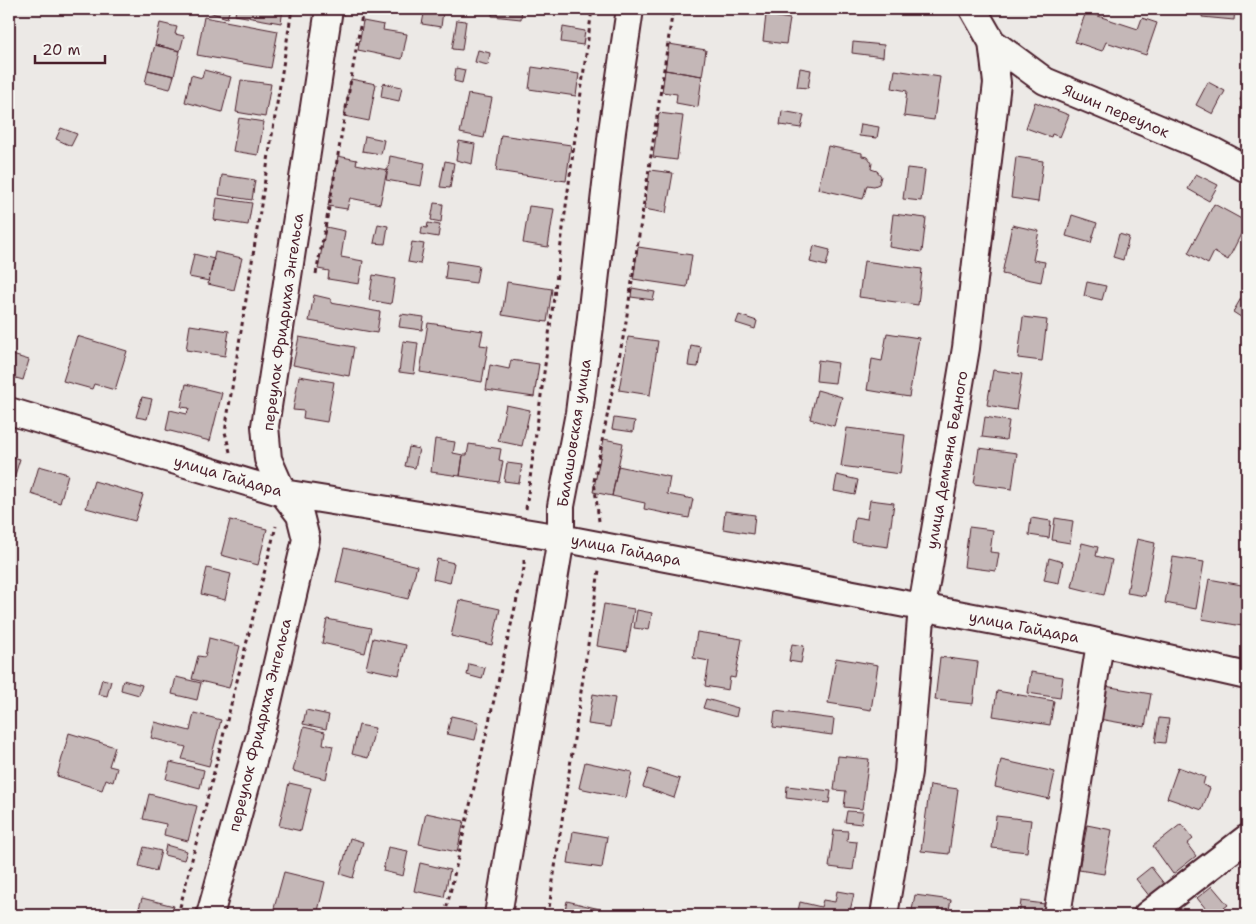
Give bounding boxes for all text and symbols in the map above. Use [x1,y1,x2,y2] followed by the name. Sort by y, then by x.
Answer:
[35,32,105,64] scale bar
[42,40,81,60] text: 20 m
[1060,80,1172,142] street label: Яшин переулок
[258,211,308,432] street label: переулок Фридриха Энгельса
[552,357,596,509] street label: Балашовская улица
[921,369,973,551] street label: улица Демьяна Бедного
[172,451,285,501] street label: улица Гайдара
[569,530,683,571] street label: улица Гайдара
[967,607,1081,648] street label: улица Гайдара
[224,616,296,834] street label: переулок Фридриха Энгельса

